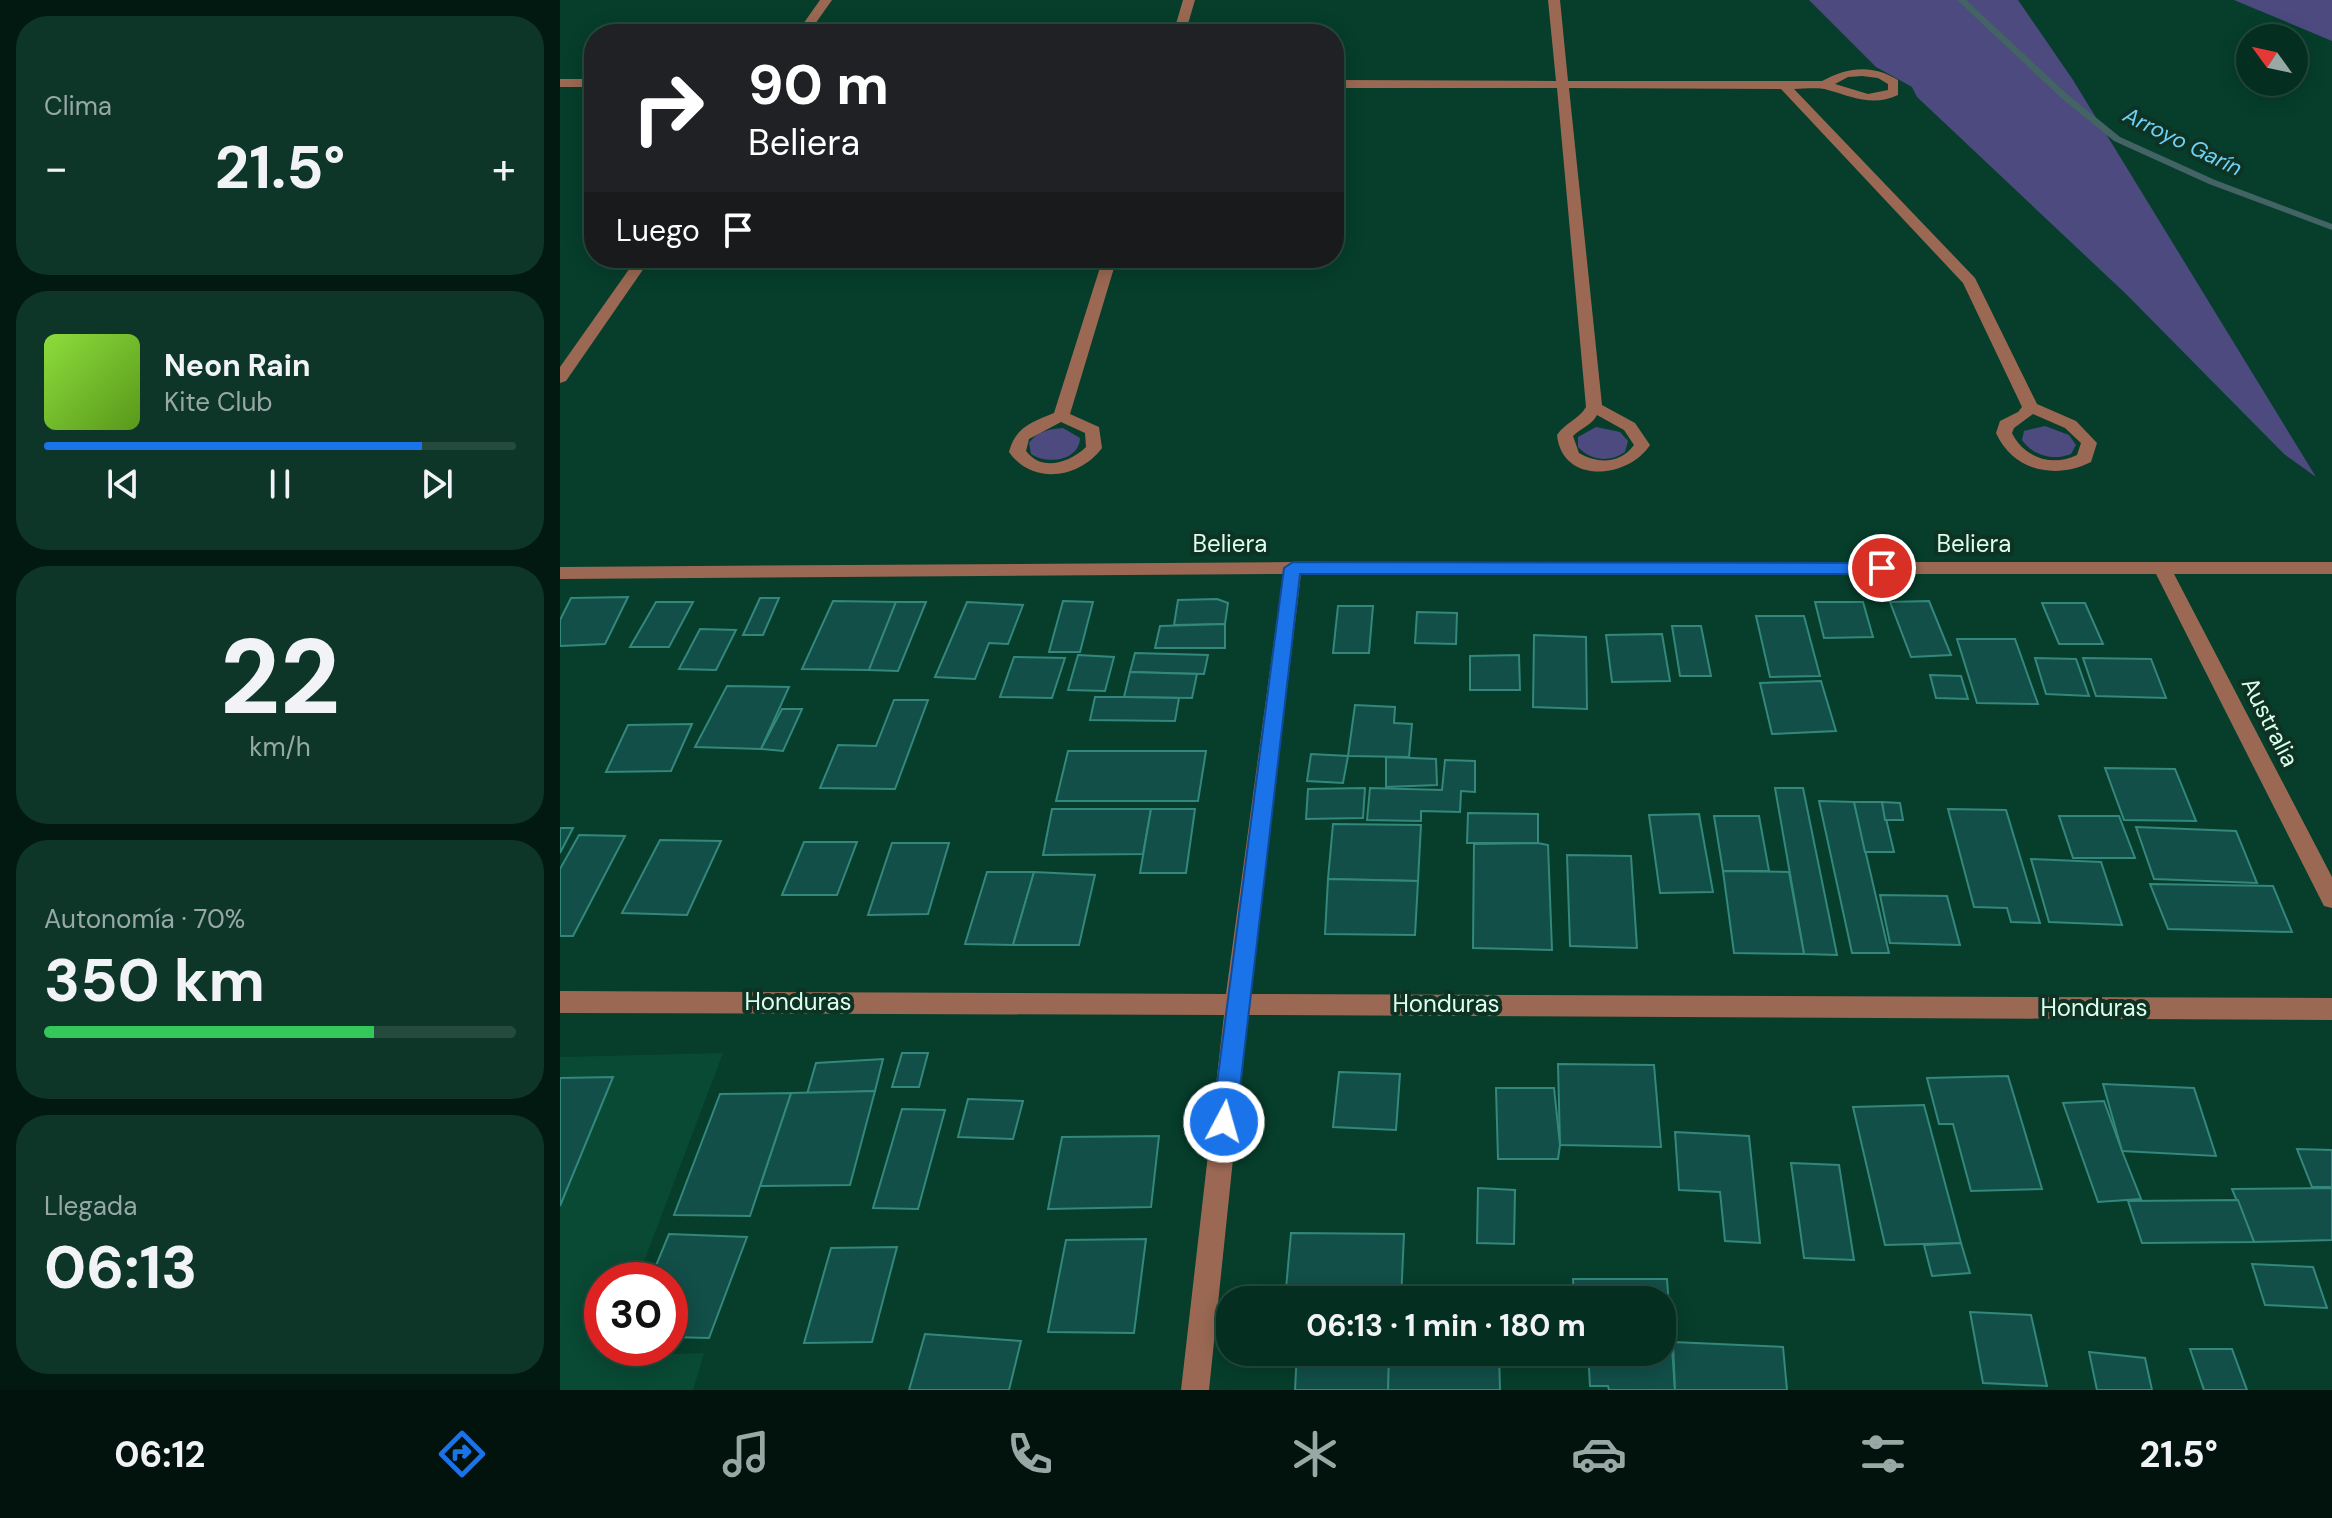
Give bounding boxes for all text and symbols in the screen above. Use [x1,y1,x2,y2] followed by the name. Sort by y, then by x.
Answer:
[2236,24,2308,96] north arrow
[2236,24,2308,96] map controls
[748,48,889,121] text: 90 m
[616,56,720,160] icon: right
[44,89,112,123] text: Clima
[2118,100,2247,183] water label: Arroyo Garín
[748,119,860,166] text: Beliera
[215,128,345,207] text: 21.5°
[44,139,68,197] text: −
[492,139,516,197] text: +
[716,208,760,252] icon: arrive
[616,211,700,250] text: Luego
[164,346,310,385] text: Neon Rain
[164,385,273,419] text: Kite Club
[101,462,145,506] icon: previous
[258,462,302,506] icon: pause
[415,462,459,506] icon: next
[1193,528,1267,559] street label: Beliera
[1937,528,2011,559] street label: Beliera
[1848,534,1916,602] pin
[1860,546,1904,590] icon: arrive
[220,610,340,745] text: 22
[2235,672,2306,772] street label: Australia
[249,730,311,764] text: km/h
[44,902,245,936] text: Autonomía · 70%
[44,941,265,1020] text: 350 km
[744,986,852,1017] street label: Honduras
[1392,988,1500,1019] street label: Honduras
[2040,992,2148,1023] street label: Honduras
[1182,1080,1266,1164] position arrow
[44,1189,137,1223] text: Llegada
[44,1228,198,1307] text: 06:13
[584,1262,688,1366] speed limit sign: 30
[1306,1306,1586,1345] text: 06:13 · 1 min · 180 m
[434,1426,490,1482] icon: directions
[718,1426,774,1482] icon: music
[1002,1426,1058,1482] icon: phone
[1287,1426,1343,1482] icon: climate
[1571,1426,1627,1482] icon: car
[1855,1426,1911,1482] icon: filters
[114,1431,205,1478] text: 06:12
[2139,1431,2218,1478] text: 21.5°

